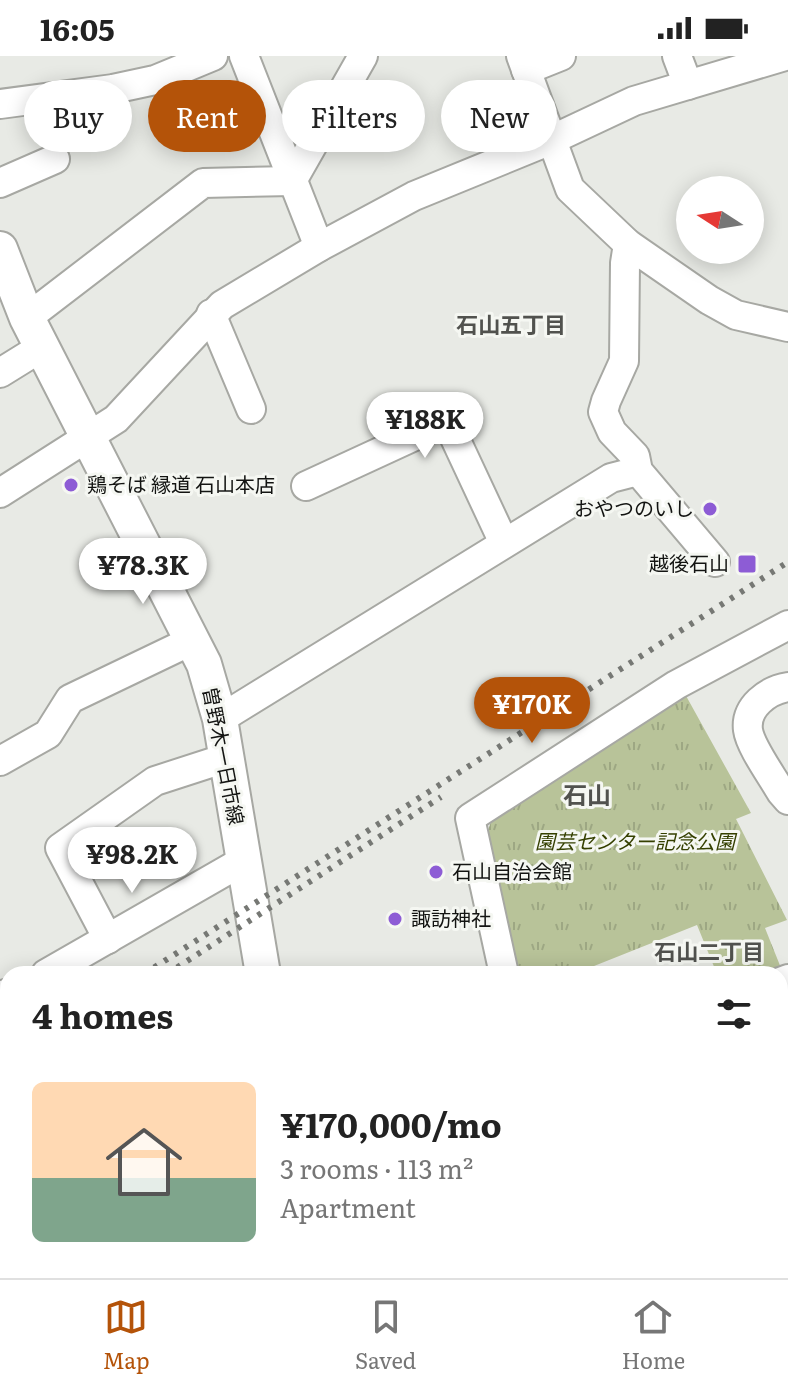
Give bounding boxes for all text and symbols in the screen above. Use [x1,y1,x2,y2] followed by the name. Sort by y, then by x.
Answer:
[40,6,114,50] text: 16:05
[24,80,132,152] chip: Buy
[148,80,266,152] chip: Rent
[282,80,425,152] chip: Filters
[441,80,557,152] chip: New
[676,176,764,264] north arrow
[676,176,764,264] map controls
[456,307,566,340] district label: 石山五丁目
[369,392,481,460] pin: ¥188K
[384,398,466,437] text: ¥188K
[87,468,275,498] place label: 鶏そば 縁道 石山本店
[62,476,80,494] marker: 鶏そば 縁道 石山本店
[574,492,694,522] place label: おやつのいし
[701,500,719,518] marker: おやつのいし
[78,538,208,606] pin: ¥78.3K
[97,544,189,583] text: ¥78.3K
[649,547,729,577] place label: 越後石山
[736,553,758,575] marker: 越後石山
[476,677,588,745] pin: ¥170K
[492,683,572,722] text: ¥170K
[197,684,253,827] street label: 曽野木一日市線
[563,776,611,811] district label: 石山
[535,825,738,855] park label: 園芸センター記念公園
[67,827,197,895] pin: ¥98.2K
[86,833,178,872] text: ¥98.2K
[452,855,572,885] place label: 石山自治会館
[427,863,445,881] marker: 石山自治会館
[411,902,491,932] place label: 諏訪神社
[386,910,404,928] marker: 諏訪神社
[654,934,764,967] district label: 石山二丁目
[32,989,173,1039] text: 4 homes
[712,992,756,1036] icon: filters
[280,1098,502,1148] text: ¥170,000/mo
[96,1114,192,1210] icon: home
[280,1148,473,1187] text: 3 rooms · 113 m²
[280,1187,416,1226] text: Apartment
[103,1295,150,1376] tab: Map
[355,1295,416,1376] tab: Saved
[622,1295,685,1376] tab: Home

